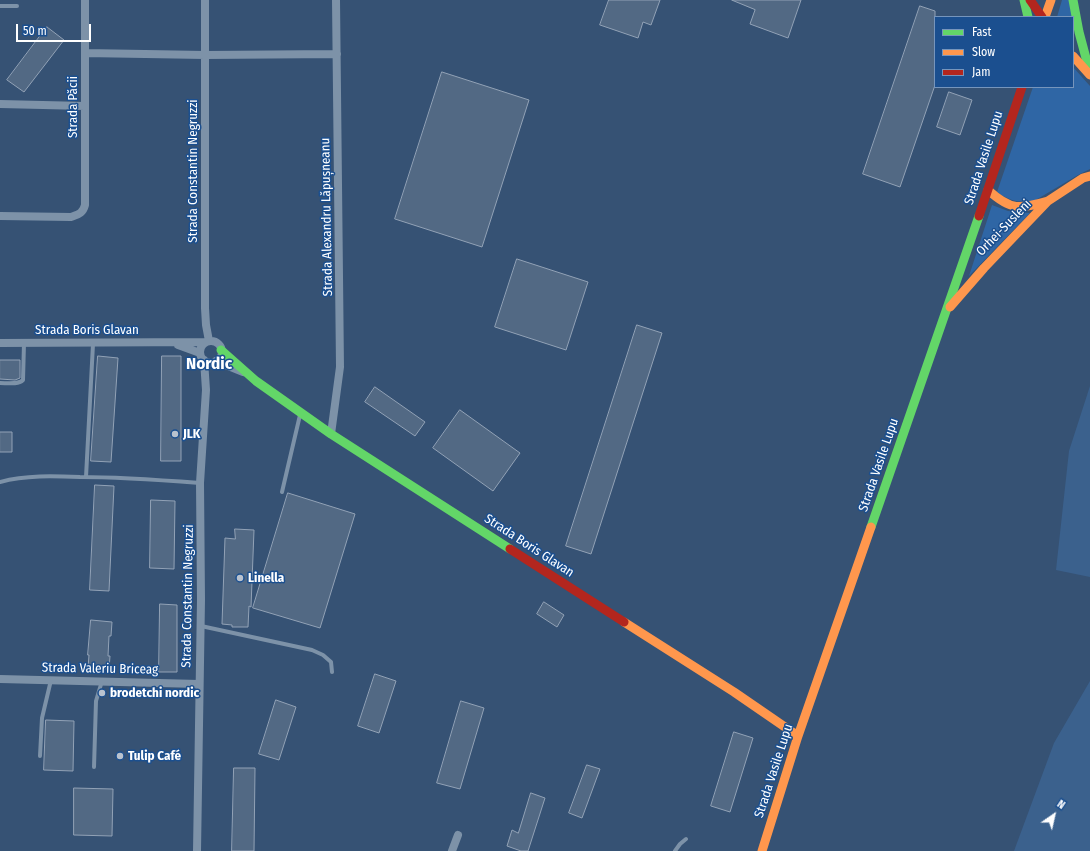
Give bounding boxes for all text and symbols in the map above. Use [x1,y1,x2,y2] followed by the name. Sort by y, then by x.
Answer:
[18,16,93,42] scale bar
[934,16,1074,88] legend
[23,24,47,38] text: 50 m
[972,25,991,39] text: Fast
[972,45,995,59] text: Slow
[972,65,990,79] text: Jam
[65,76,81,138] street label: Strada Păcii
[185,99,201,243] street label: Strada Constantin Negruzzi
[961,109,1007,207] street label: Strada Vasile Lupu
[318,138,336,296] street label: Strada Alexandru Lăpușneanu
[973,197,1035,259] street label: Orhei-Susleni
[35,322,139,338] street label: Strada Boris Glavan
[186,354,232,374] district label: Nordic
[856,416,902,514] street label: Strada Vasile Lupu
[183,426,200,442] place label: JLK
[170,429,180,439] marker: JLK
[481,511,577,581] street label: Strada Boris Glavan
[179,524,197,668] street label: Strada Constantin Negruzzi
[248,570,284,586] place label: Linella
[235,573,245,583] marker: Linella
[42,660,158,678] street label: Strada Valeriu Briceag
[110,685,199,701] place label: brodetchi nordic
[97,688,107,698] marker: brodetchi nordic
[751,722,797,820] street label: Strada Vasile Lupu
[128,748,181,764] place label: Tulip Café
[115,751,125,761] marker: Tulip Café
[1034,795,1074,835] north arrow
[1055,797,1067,812] text: N

